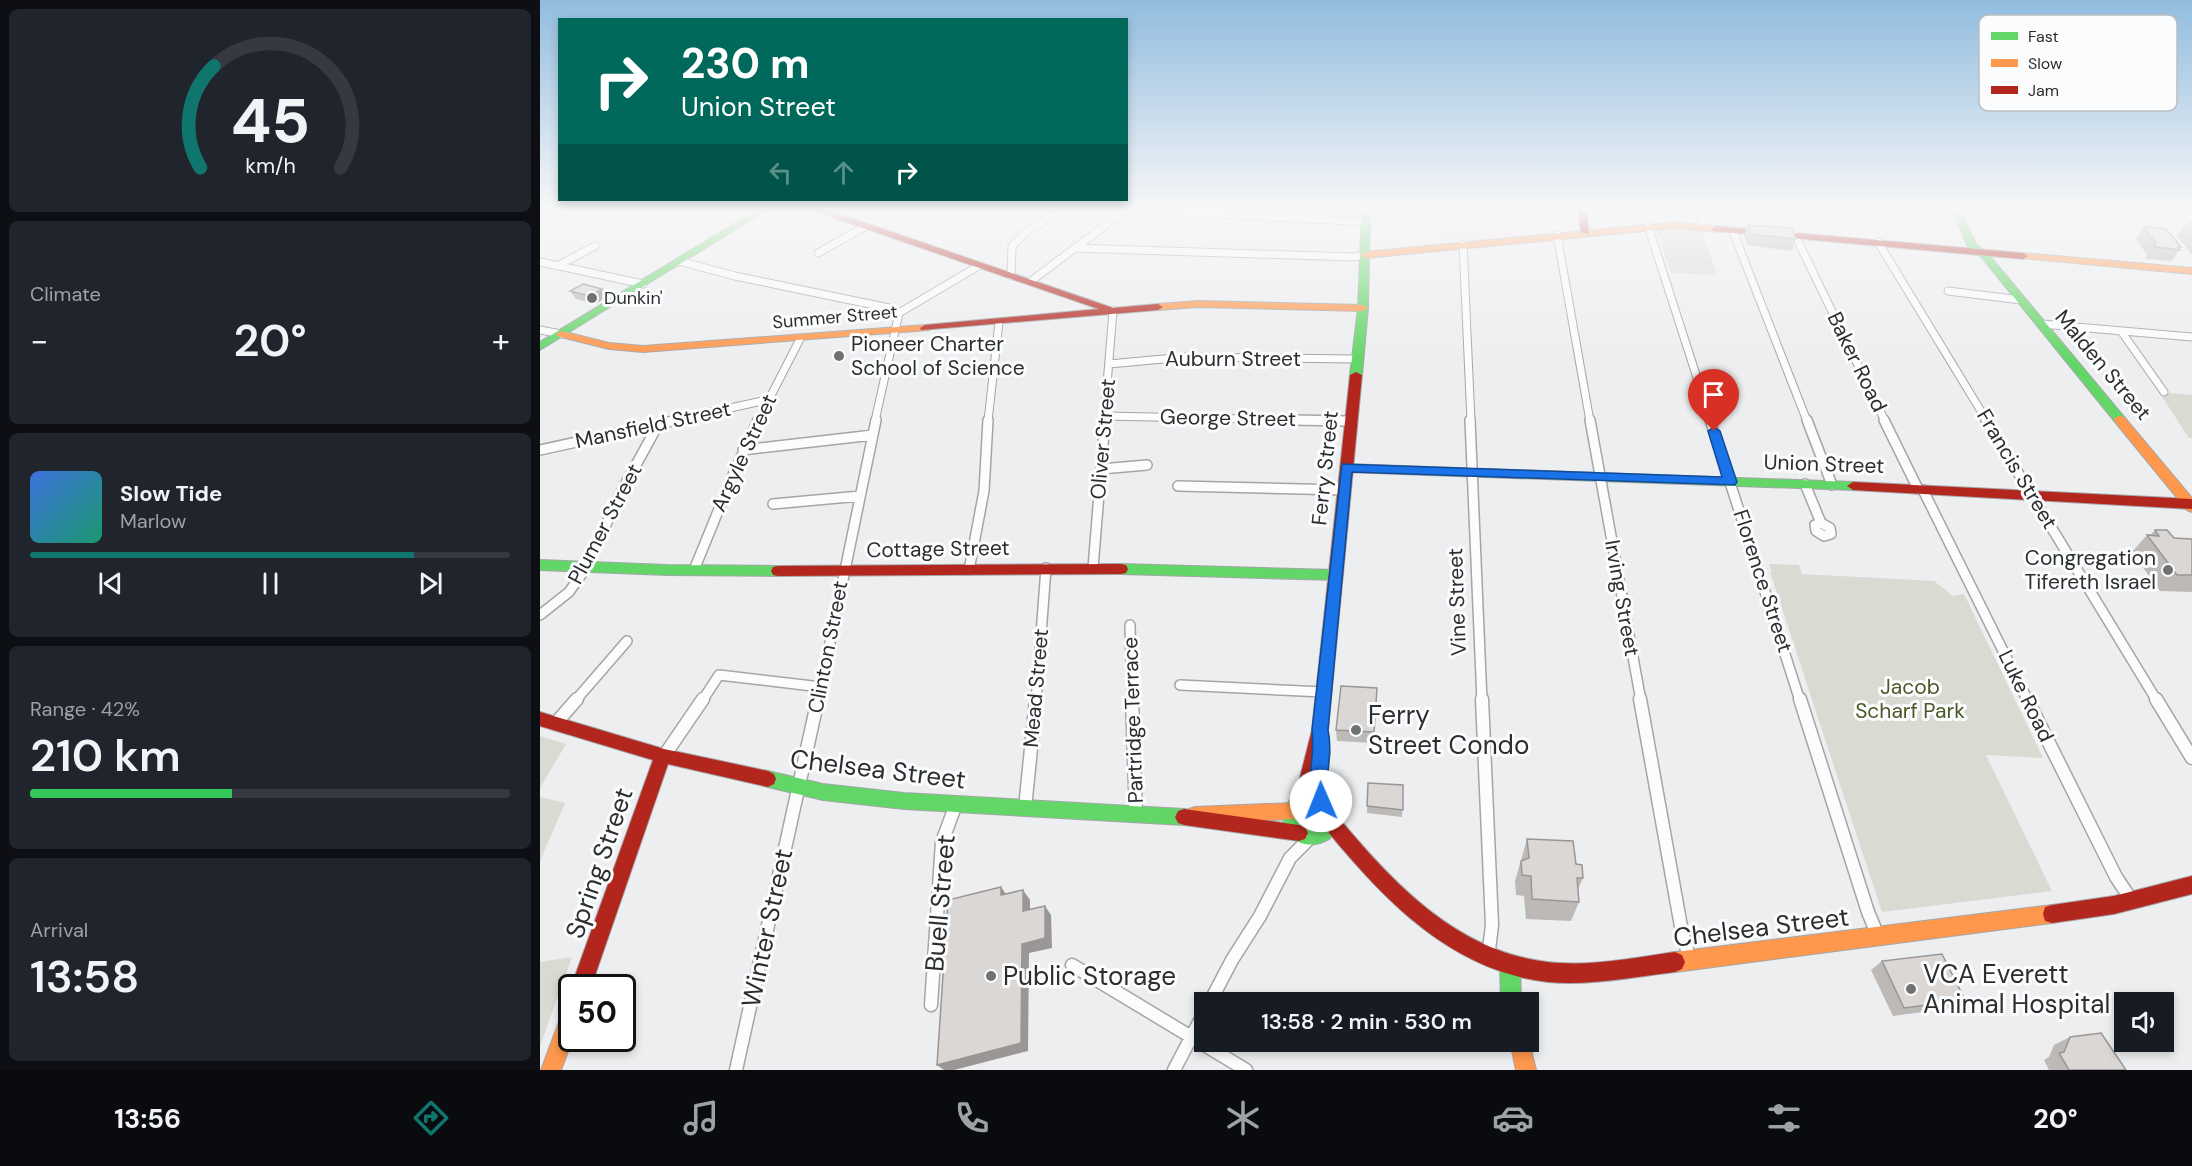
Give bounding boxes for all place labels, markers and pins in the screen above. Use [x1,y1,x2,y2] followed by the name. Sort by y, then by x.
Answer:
[604,286,663,310] place label: Dunkin'
[585,291,599,305] marker: Dunkin'
[851,330,1025,382] place label: Pioneer Charter School of Science
[832,349,846,363] marker: Pioneer Charter School of Science
[1688,369,1739,431] pin
[2024,544,2156,596] place label: Congregation Tifereth Israel
[2161,563,2175,577] marker: Congregation Tifereth Israel
[1368,698,1529,762] place label: Ferry Street Condo
[1349,723,1363,737] marker: Ferry Street Condo
[1923,957,2110,1021] place label: VCA Everett Animal Hospital
[1003,959,1176,993] place label: Public Storage
[984,969,998,983] marker: Public Storage
[1904,982,1918,996] marker: VCA Everett Animal Hospital

